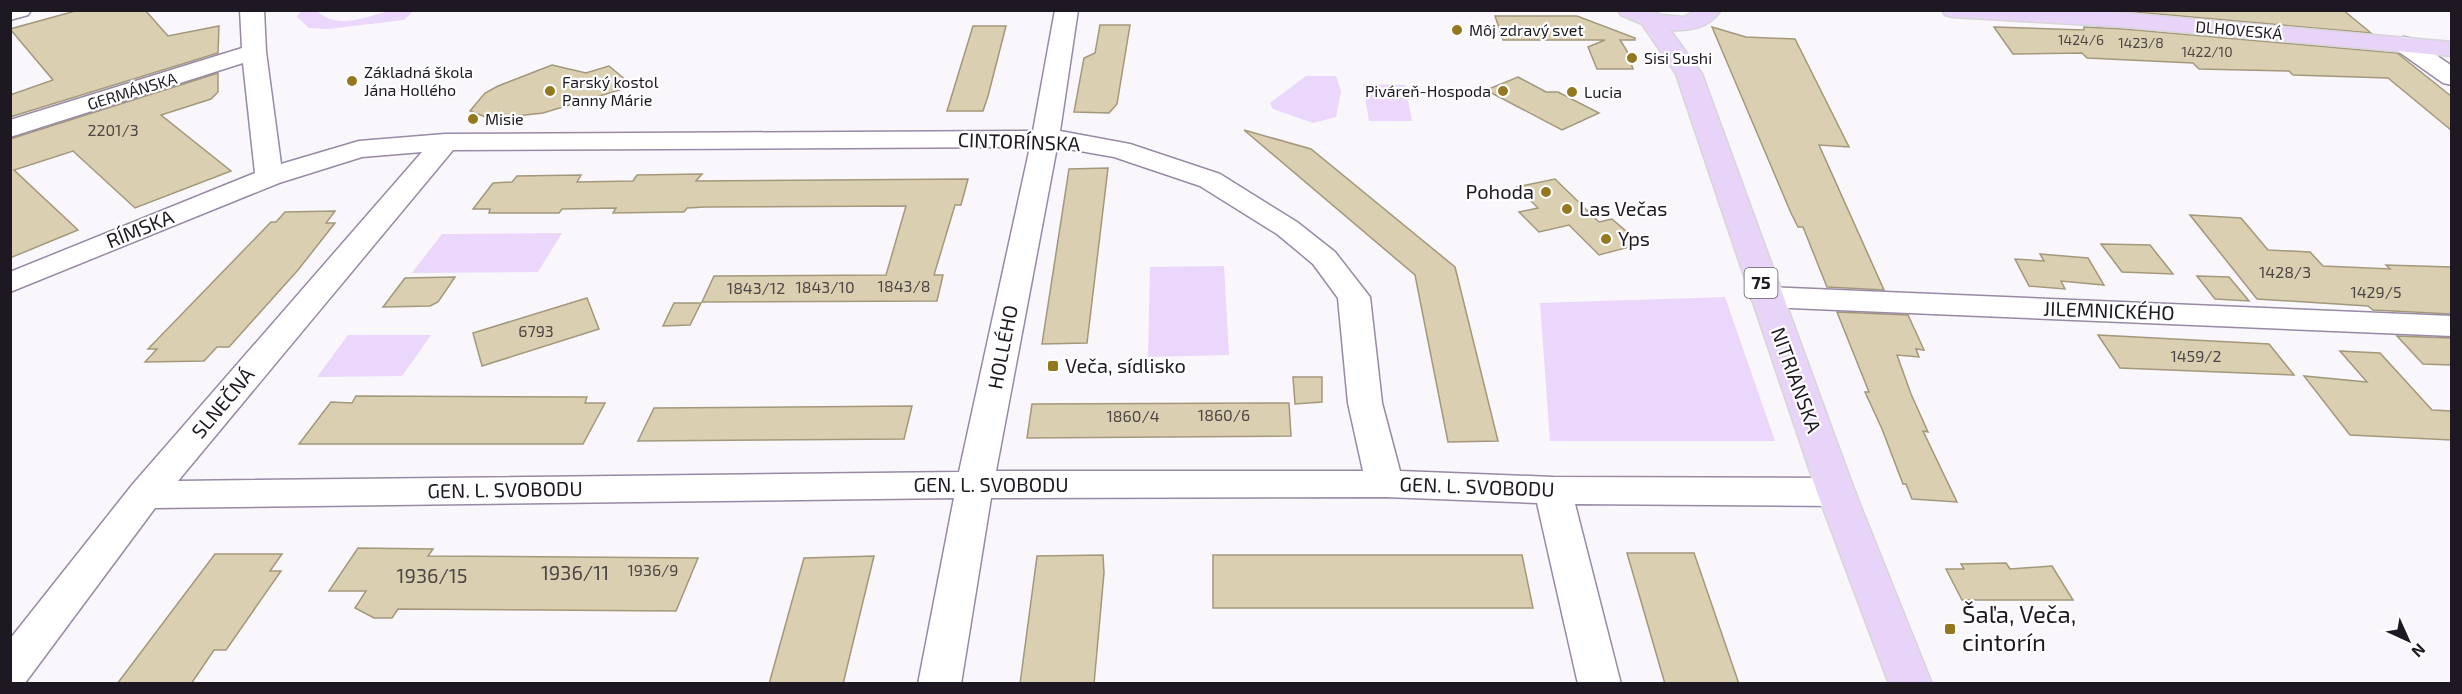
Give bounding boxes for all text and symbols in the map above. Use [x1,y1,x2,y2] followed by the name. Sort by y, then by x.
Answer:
[2195,16,2283,43] street label: DLHOVESKÁ
[1469,20,1584,40] place label: Môj zdravý svet
[1450,23,1464,37] marker: Môj zdravý svet
[2058,31,2104,48] house number: 1424/6
[2118,34,2164,51] house number: 1423/8
[2181,43,2233,60] house number: 1422/10
[1644,48,1712,67] place label: Sisi Sushi
[1625,51,1639,65] marker: Sisi Sushi
[364,62,473,99] place label: Základná škola Jána Hollého
[85,68,179,113] street label: GERMÁNSKA
[562,72,659,109] place label: Farský kostol Panny Márie
[345,74,359,88] marker: Základná škola Jána Hollého
[1365,81,1491,100] place label: Piváreň-Hospoda
[1584,82,1622,101] place label: Lucia
[543,84,557,98] marker: Farský kostol Panny Márie
[1496,84,1510,98] marker: Piváreň-Hospoda
[1565,85,1579,99] marker: Lucia
[485,109,524,128] place label: Misie
[466,112,480,126] marker: Misie
[87,120,139,139] house number: 2201/3
[957,127,1081,155] street label: CINTORÍNSKA
[1466,179,1534,203] place label: Pohoda
[1539,185,1553,199] marker: Pohoda
[1579,196,1667,220] place label: Las Večas
[1560,202,1574,216] marker: Las Večas
[102,204,177,252] street label: RÍMSKA
[1618,226,1650,250] place label: Yps
[1599,232,1613,246] marker: Yps
[2259,262,2311,281] house number: 1428/3
[1744,268,1778,298] road number: 75
[878,276,930,295] house number: 1843/8
[795,277,855,296] house number: 1843/10
[727,278,785,297] house number: 1843/12
[2350,282,2402,301] house number: 1429/5
[2043,296,2175,324] street label: JILEMNICKÉHO
[982,303,1022,391] street label: HOLLÉHO
[518,321,554,340] house number: 6793
[1767,324,1827,436] street label: NITRIANSKA
[2170,346,2222,365] house number: 1459/2
[1065,353,1186,377] place label: Veča, sídlisko
[1046,359,1060,373] marker: Veča, sídlisko
[186,362,259,442] street label: SLNEČNÁ
[1198,405,1250,424] house number: 1860/6
[1107,406,1160,425] house number: 1860/4
[1399,471,1555,501] street label: GEN. L. SVOBODU
[913,472,1069,496] street label: GEN. L. SVOBODU
[427,476,583,502] street label: GEN. L. SVOBODU
[541,560,609,584] house number: 1936/11
[628,560,679,579] house number: 1936/9
[397,563,467,587] house number: 1936/15
[1962,599,2076,656] place label: Šaľa, Veča, cintorín
[2378,610,2438,670] north arrow
[1943,622,1957,636] marker: Šaľa, Veča, cintorín
[2408,640,2430,662] text: N

